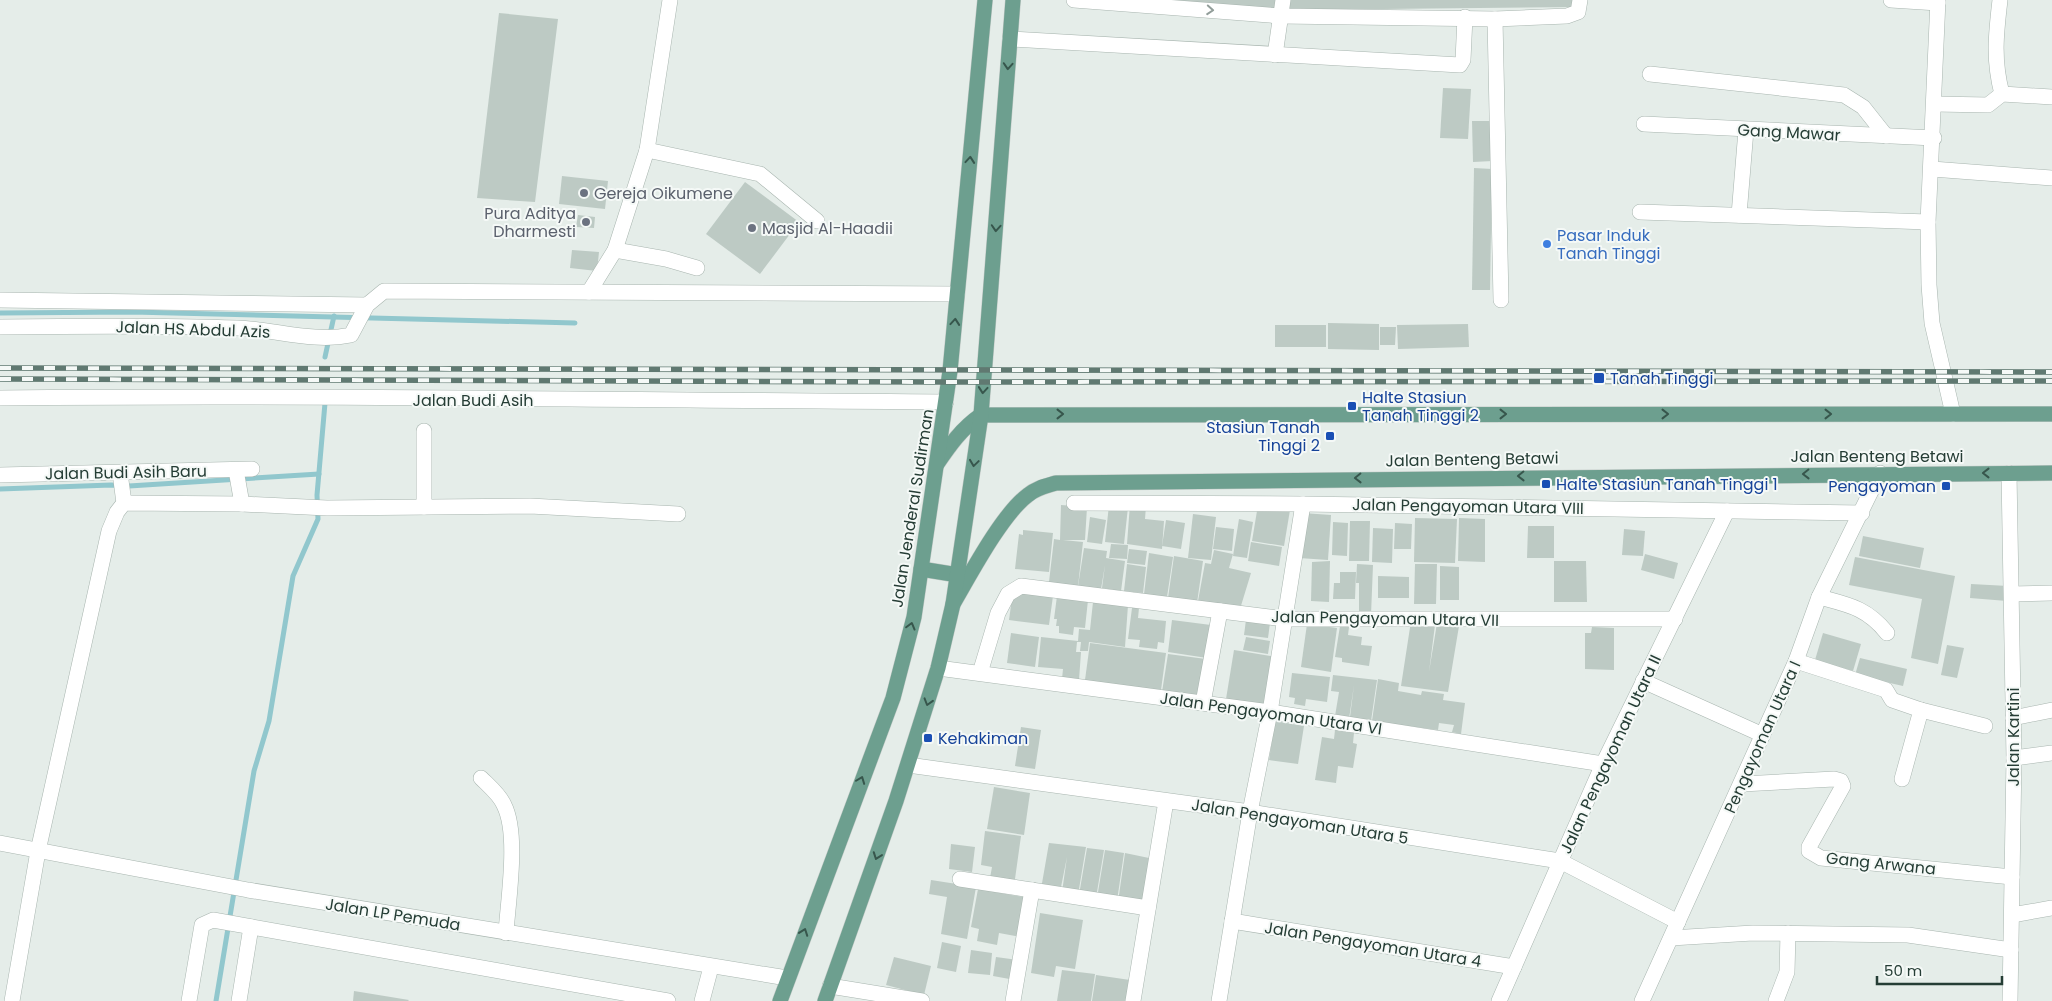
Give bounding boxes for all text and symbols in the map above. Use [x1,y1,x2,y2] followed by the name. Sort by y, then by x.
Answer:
[1206,5,1214,16] one-way arrow
[1002,62,1013,70] one-way arrow
[1737,118,1841,147] street label: Gang Mawar
[964,156,975,164] one-way arrow
[594,182,733,205] place label: Gereja Oikumene
[578,187,590,199] marker: Gereja Oikumene
[484,202,576,243] place label: Pura Aditya Dharmesti
[580,216,592,228] marker: Pura Aditya Dharmesti
[762,217,893,240] place label: Masjid Al-Haadii
[746,222,758,234] marker: Masjid Al-Haadii
[990,224,1001,232] one-way arrow
[1557,224,1660,265] place label: Pasar Induk Tanah Tinggi
[1541,238,1553,250] marker: Pasar Induk Tanah Tinggi
[115,315,271,344] street label: Jalan HS Abdul Azis
[949,318,960,326] one-way arrow
[1610,367,1713,390] place label: Tanah Tinggi
[1592,371,1606,385] marker: Tanah Tinggi
[978,386,989,394] one-way arrow
[1362,386,1479,427] place label: Halte Stasiun Tanah Tinggi 2
[413,389,533,412] street label: Jalan Budi Asih
[1346,400,1358,412] marker: Halte Stasiun Tanah Tinggi 2
[885,407,940,609] street label: Jalan Jenderal Sudirman
[1056,409,1064,419] one-way arrow
[1499,409,1507,419] one-way arrow
[1662,409,1669,419] one-way arrow
[1824,409,1832,419] one-way arrow
[1206,416,1320,457] place label: Stasiun Tanah Tinggi 2
[1324,430,1336,442] marker: Stasiun Tanah Tinggi 2
[1790,445,1964,468] street label: Jalan Benteng Betawi
[1385,446,1559,473] street label: Jalan Benteng Betawi
[969,459,980,467] one-way arrow
[45,460,207,485] street label: Jalan Budi Asih Baru
[1982,468,1990,478] one-way arrow
[1802,469,1810,479] one-way arrow
[1517,471,1524,481] one-way arrow
[1354,473,1362,483] one-way arrow
[1556,473,1778,496] place label: Halte Stasiun Tanah Tinggi 1
[1828,475,1936,498] place label: Pengayoman
[1540,478,1552,490] marker: Halte Stasiun Tanah Tinggi 1
[1940,480,1952,492] marker: Pengayoman
[1352,493,1584,520] street label: Jalan Pengayoman Utara VIII
[1271,605,1499,632] street label: Jalan Pengayoman Utara VII
[906,622,916,630] one-way arrow
[1554,651,1667,857] street label: Jalan Pengayoman Utara II
[1718,657,1806,817] street label: Pengayoman Utara I
[1158,687,1383,740] street label: Jalan Pengayoman Utara VI
[2002,688,2025,786] street label: Jalan Kartini
[923,697,933,706] one-way arrow
[938,727,1028,750] place label: Kehakiman
[922,732,934,744] marker: Kehakiman
[855,776,865,785] one-way arrow
[1190,793,1410,850] street label: Jalan Pengayoman Utara 5
[1825,846,1937,881] street label: Gang Arwana
[873,851,883,860] one-way arrow
[324,892,462,937] street label: Jalan LP Pemuda
[1263,916,1483,973] street label: Jalan Pengayoman Utara 4
[798,928,808,937] one-way arrow
[1877,954,2002,986] scale bar
[1884,960,1922,981] text: 50 m

